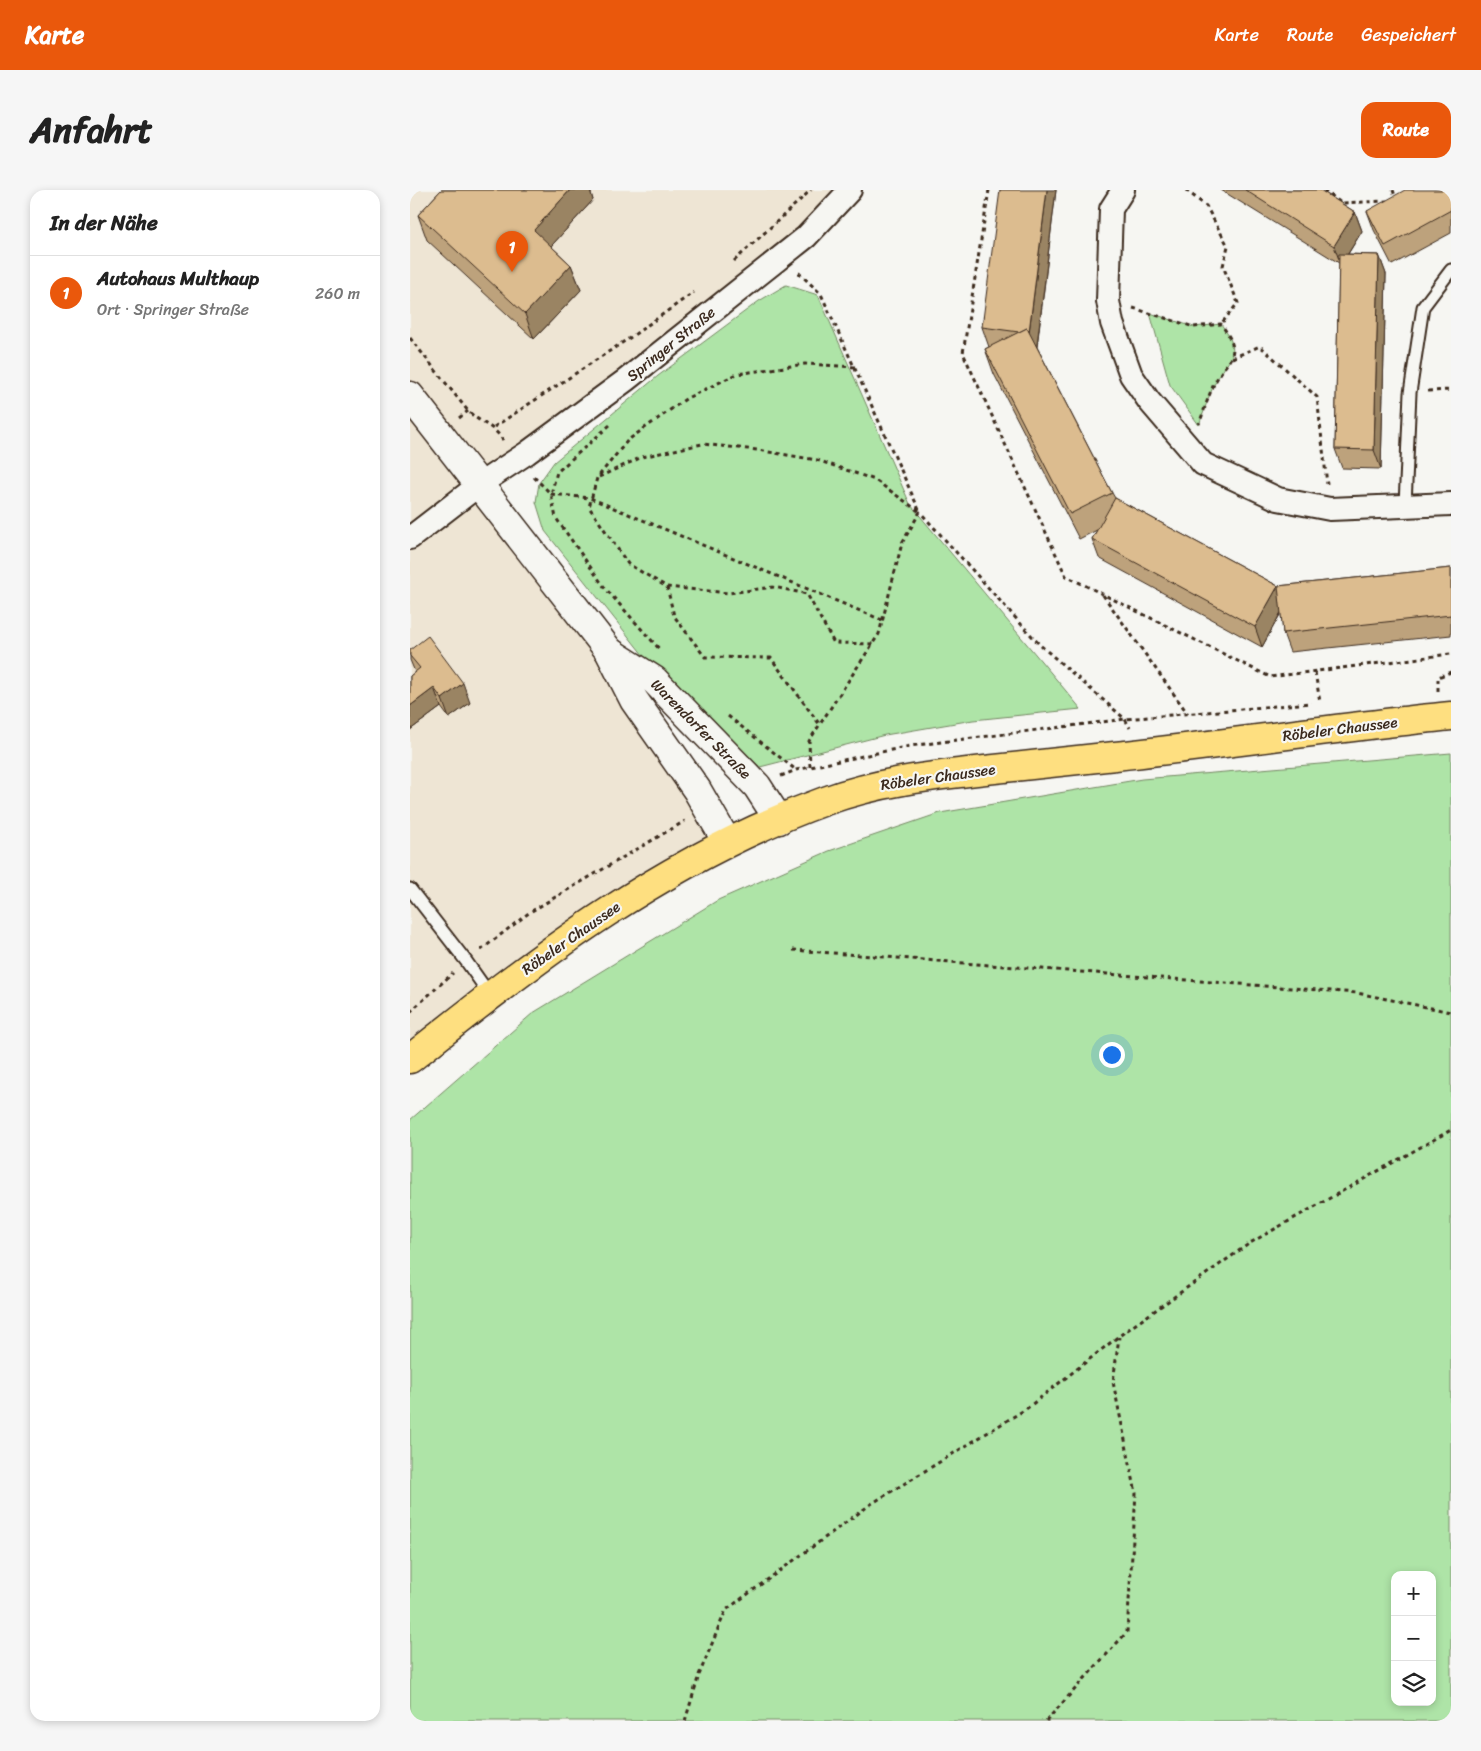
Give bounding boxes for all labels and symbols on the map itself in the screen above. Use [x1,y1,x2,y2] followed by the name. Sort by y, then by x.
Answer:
[496,231,528,272] pin: 1
[621,300,721,388] street label: Springer Straße
[644,672,758,786] street label: Warendorfer Straße
[1281,709,1399,749] street label: Röbeler Chaussee
[879,756,997,798] street label: Röbeler Chaussee
[516,894,626,982] street label: Röbeler Chaussee
[1099,1042,1125,1068] your location

